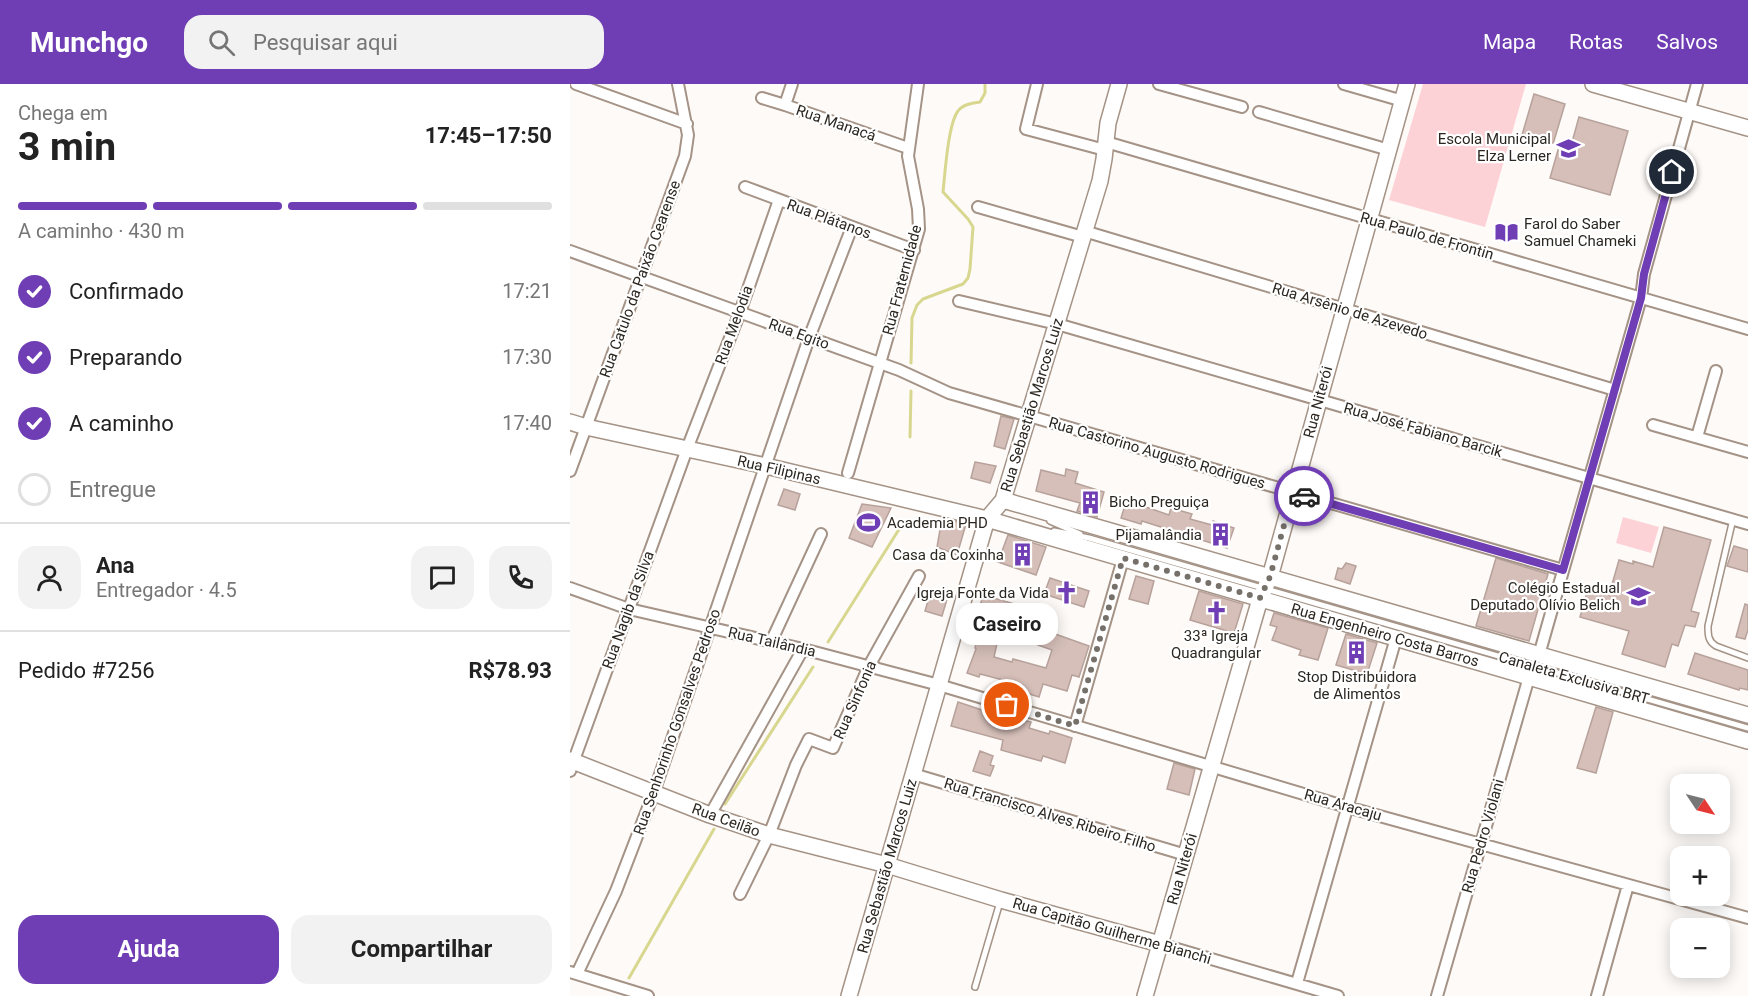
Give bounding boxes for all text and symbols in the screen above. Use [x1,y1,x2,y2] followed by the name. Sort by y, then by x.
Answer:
[184,15,604,69] search box
[30,26,148,59] text: Munchgo
[205,26,238,59] icon: search
[253,30,398,55] text: Pesquisar aqui
[1483,30,1536,54] text: Mapa
[1569,30,1623,54] text: Rotas
[1656,30,1718,54] text: Salvos
[18,101,108,125] text: Chega em
[794,101,878,145] street label: Rua Manacá
[425,123,552,148] text: 17:45–17:50
[18,124,116,170] text: 3 min
[1438,130,1551,165] place label: Escola Municipal Elza Lerner
[1556,135,1582,161] school or university icon: Escola Municipal Elza Lerner
[1646,146,1697,197] pin
[1655,155,1688,188] icon: home
[596,178,684,380] street label: Rua Catulo da Paixão Cearense
[784,195,874,243] street label: Rua Plátanos
[1358,208,1496,264] street label: Rua Paulo de Frontin
[1524,215,1636,250] place label: Farol do Saber Samuel Chameki
[18,219,185,243] text: A caminho · 430 m
[1493,220,1519,246] library icon: Farol do Saber Samuel Chameki
[879,223,925,337] street label: Rua Fraternidade
[18,275,51,308] icon: check
[69,279,184,304] text: Confirmado
[502,279,552,303] text: 17:21
[1270,279,1430,343] street label: Rua Arsênio de Azevedo
[711,283,757,367] street label: Rua Melodia
[766,315,832,353] street label: Rua Egito
[997,316,1067,494] street label: Rua Sebastião Marcos Luiz
[18,341,51,374] icon: check
[69,345,182,370] text: Preparando
[502,345,552,369] text: 17:30
[1300,364,1336,440] street label: Rua Niterói
[1342,399,1505,461] street label: Rua José Fabiano Barcik
[18,407,51,440] icon: check
[69,411,174,436] text: A caminho
[502,411,552,435] text: 17:40
[1047,413,1267,493] street label: Rua Castorino Augusto Rodrigues
[736,452,822,488] street label: Rua Filipinas
[1274,466,1334,526] courier
[69,477,156,502] text: Entregue
[1288,480,1321,513] icon: car
[1078,489,1104,515] building icon: Bicho Preguiça
[1109,493,1209,511] place label: Bicho Preguiça
[856,510,882,536] sports icon: Academia PHD
[887,514,988,532] place label: Academia PHD
[1207,522,1233,548] building icon: Pijamalândia
[1115,526,1202,544] place label: Pijamalândia
[1009,542,1035,568] building icon: Casa da Coxinha
[18,546,81,609] button: person
[411,546,474,609] button: chat
[489,546,552,609] button: phone
[892,546,1004,564] place label: Casa da Coxinha
[598,549,658,671] street label: Rua Nagib da Silva
[96,553,135,578] text: Ana
[96,578,237,602] text: Entregador · 4.5
[1470,579,1620,614] place label: Colégio Estadual Deputado Olívio Belich
[1054,580,1080,606] church icon: Igreja Fonte da Vida
[916,584,1049,602] place label: Igreja Fonte da Vida
[1625,584,1651,610] school or university icon: Colégio Estadual Deputado Olívio Belich
[1203,599,1229,625] church icon: 33ª Igreja Quadrangular
[1289,600,1481,670] street label: Rua Engenheiro Costa Barros
[956,603,1058,645] callout: Caseiro
[630,607,724,837] street label: Rua Senhorinho Gonsalves Pedroso
[973,612,1041,636] text: Caseiro
[726,623,818,661] street label: Rua Tailândia
[1171,627,1261,662] place label: 33ª Igreja Quadrangular
[1344,640,1370,666] building icon: Stop Distribuidora de Alimentos
[1497,648,1651,708] street label: Canaleta Exclusiva BRT
[18,658,155,683] text: Pedido #7256
[468,658,552,683] text: R$78.93
[830,658,880,742] street label: Rua Sinfonia
[1297,668,1417,703] place label: Stop Distribuidora de Alimentos
[981,679,1032,730] pin
[990,688,1023,721] icon: bag
[942,774,1158,856] street label: Rua Francisco Alves Ribeiro Filho
[1670,774,1730,834] north arrow
[1670,774,1730,978] map controls
[853,777,921,955] street label: Rua Sebastião Marcos Luiz
[1458,777,1508,895] street label: Rua Pedro Violani
[1302,785,1384,825] street label: Rua Aracaju
[690,799,762,841] street label: Rua Ceilão
[1163,831,1201,907] street label: Rua Niterói
[1670,846,1730,906] button: +
[1011,894,1213,968] street label: Rua Capitão Guilherme Bianchi
[18,915,279,984] button: Ajuda
[291,915,552,984] button: Compartilhar
[1670,918,1730,978] button: −

